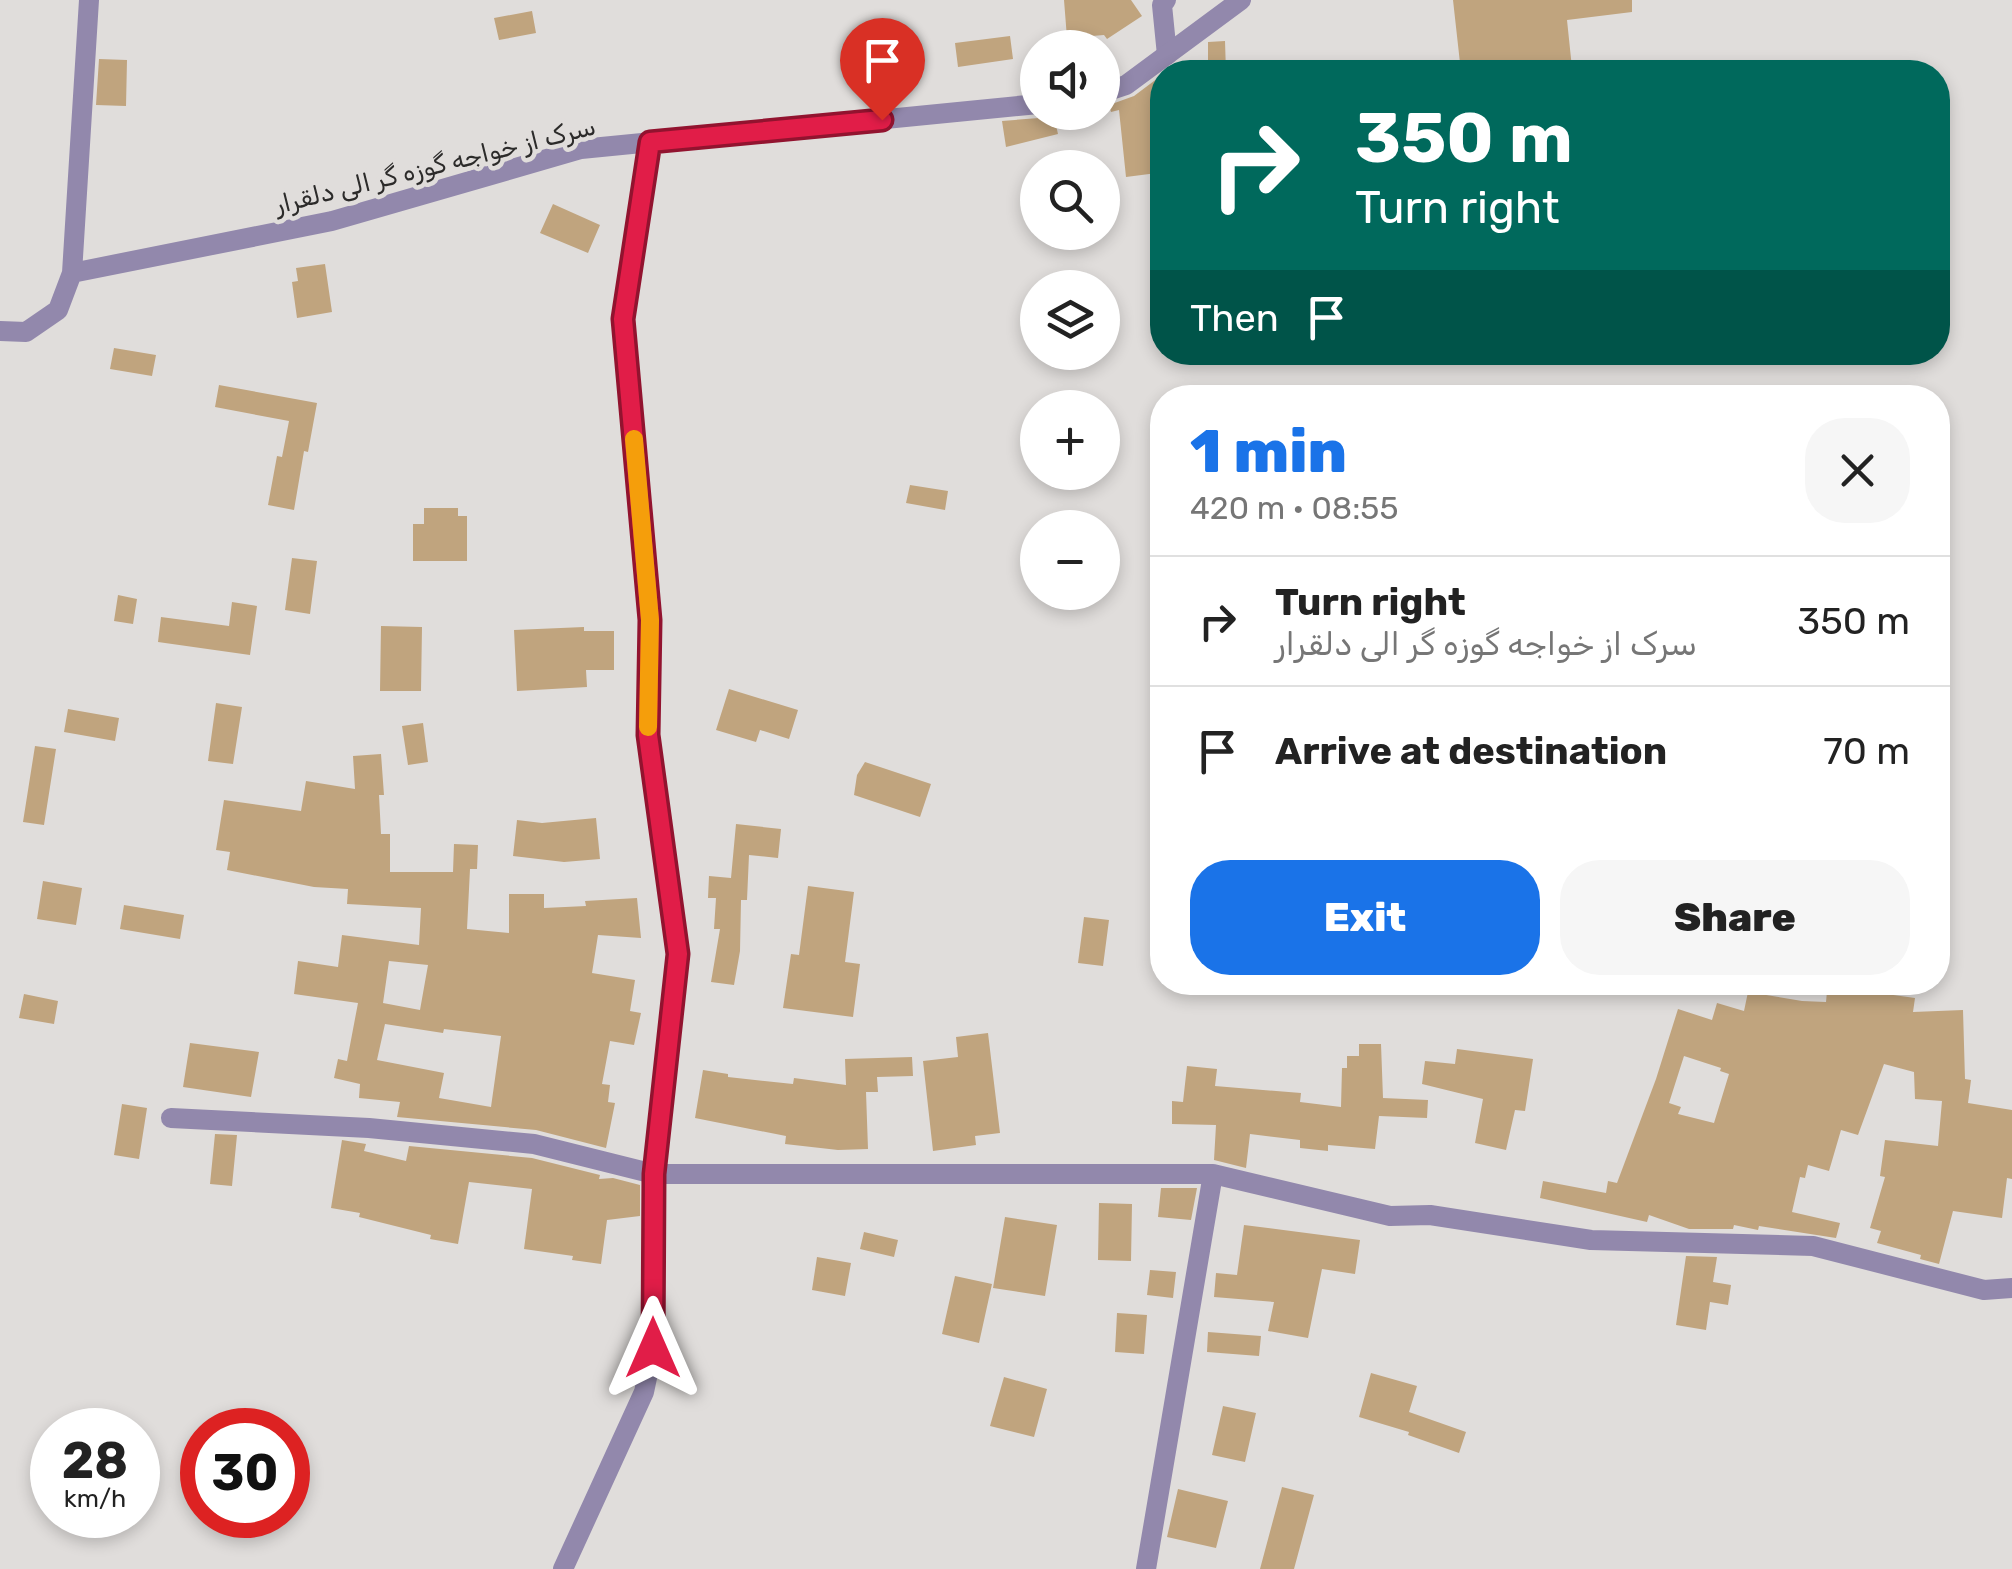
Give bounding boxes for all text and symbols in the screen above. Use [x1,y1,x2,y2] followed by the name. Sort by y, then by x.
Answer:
[840,18,925,121] pin
[1020,30,1120,610] map controls
[1020,30,1120,130] button: sound
[855,33,910,88] icon: arrive
[1355,97,1573,180] text: 350 m
[1190,100,1320,230] icon: right
[270,112,599,221] street label: سرک از خواجه گوزه گر الی دلقرار
[1020,150,1120,250] button: search
[1355,181,1559,234] text: Turn right
[1020,270,1120,370] button: layers
[1299,290,1354,345] icon: arrive
[1190,295,1279,341] text: Then
[1020,390,1120,490] button: +
[1190,416,1347,487] text: 1 min
[1805,418,1910,523] button: close
[1190,489,1398,527] text: 420 m · 08:55
[1020,510,1120,610] button: −
[1275,579,1466,625] text: Turn right
[1190,594,1245,649] icon: right
[1797,598,1910,644] text: 350 m
[1275,625,1697,663] text: سرک از خواجه گوزه گر الی دلقرار
[1190,724,1245,779] icon: arrive
[1275,728,1667,774] text: Arrive at destination
[1823,728,1910,774] text: 70 m
[1190,860,1540,975] button: Exit
[1560,860,1910,975] button: Share
[601,1296,705,1400] position arrow
[180,1408,310,1538] speed limit sign: 30
[62,1431,128,1491] text: 28
[64,1484,126,1513] text: km/h

